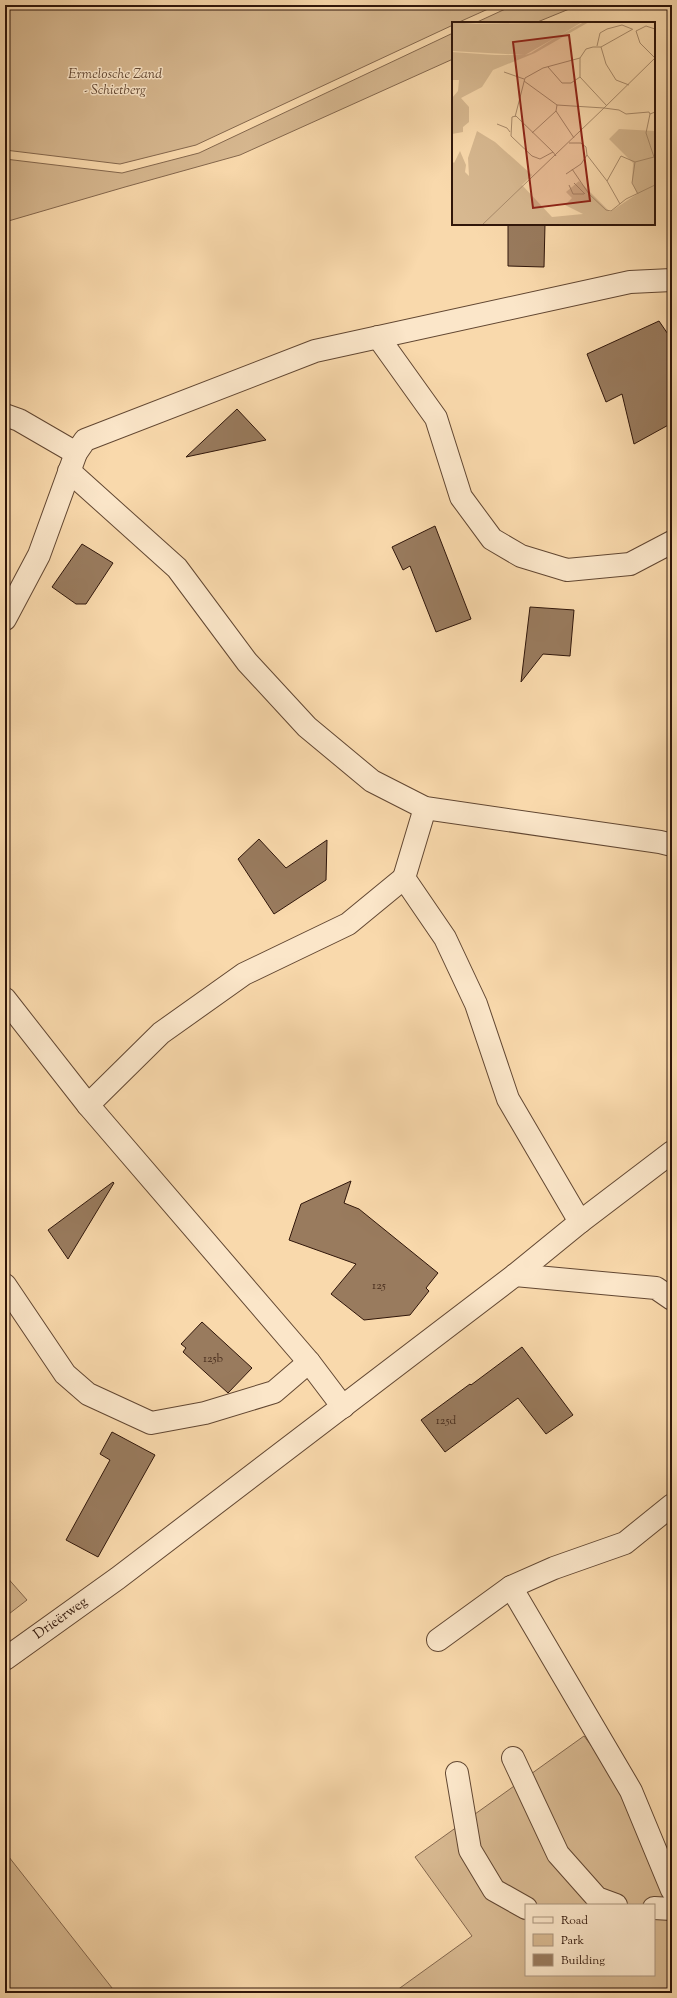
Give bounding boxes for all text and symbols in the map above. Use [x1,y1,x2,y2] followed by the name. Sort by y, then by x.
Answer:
[452,22,655,225] inset map
[68,65,162,101] park label: Ermelosche Zand - Schietberg
[372,1277,386,1295] house number: 125
[203,1350,224,1368] house number: 125b
[436,1412,457,1430] house number: 125d
[30,1593,92,1645] street label: Drieërweg
[525,1904,655,1976] legend
[561,1912,588,1930] text: Road
[561,1932,584,1950] text: Park
[561,1952,605,1970] text: Building

